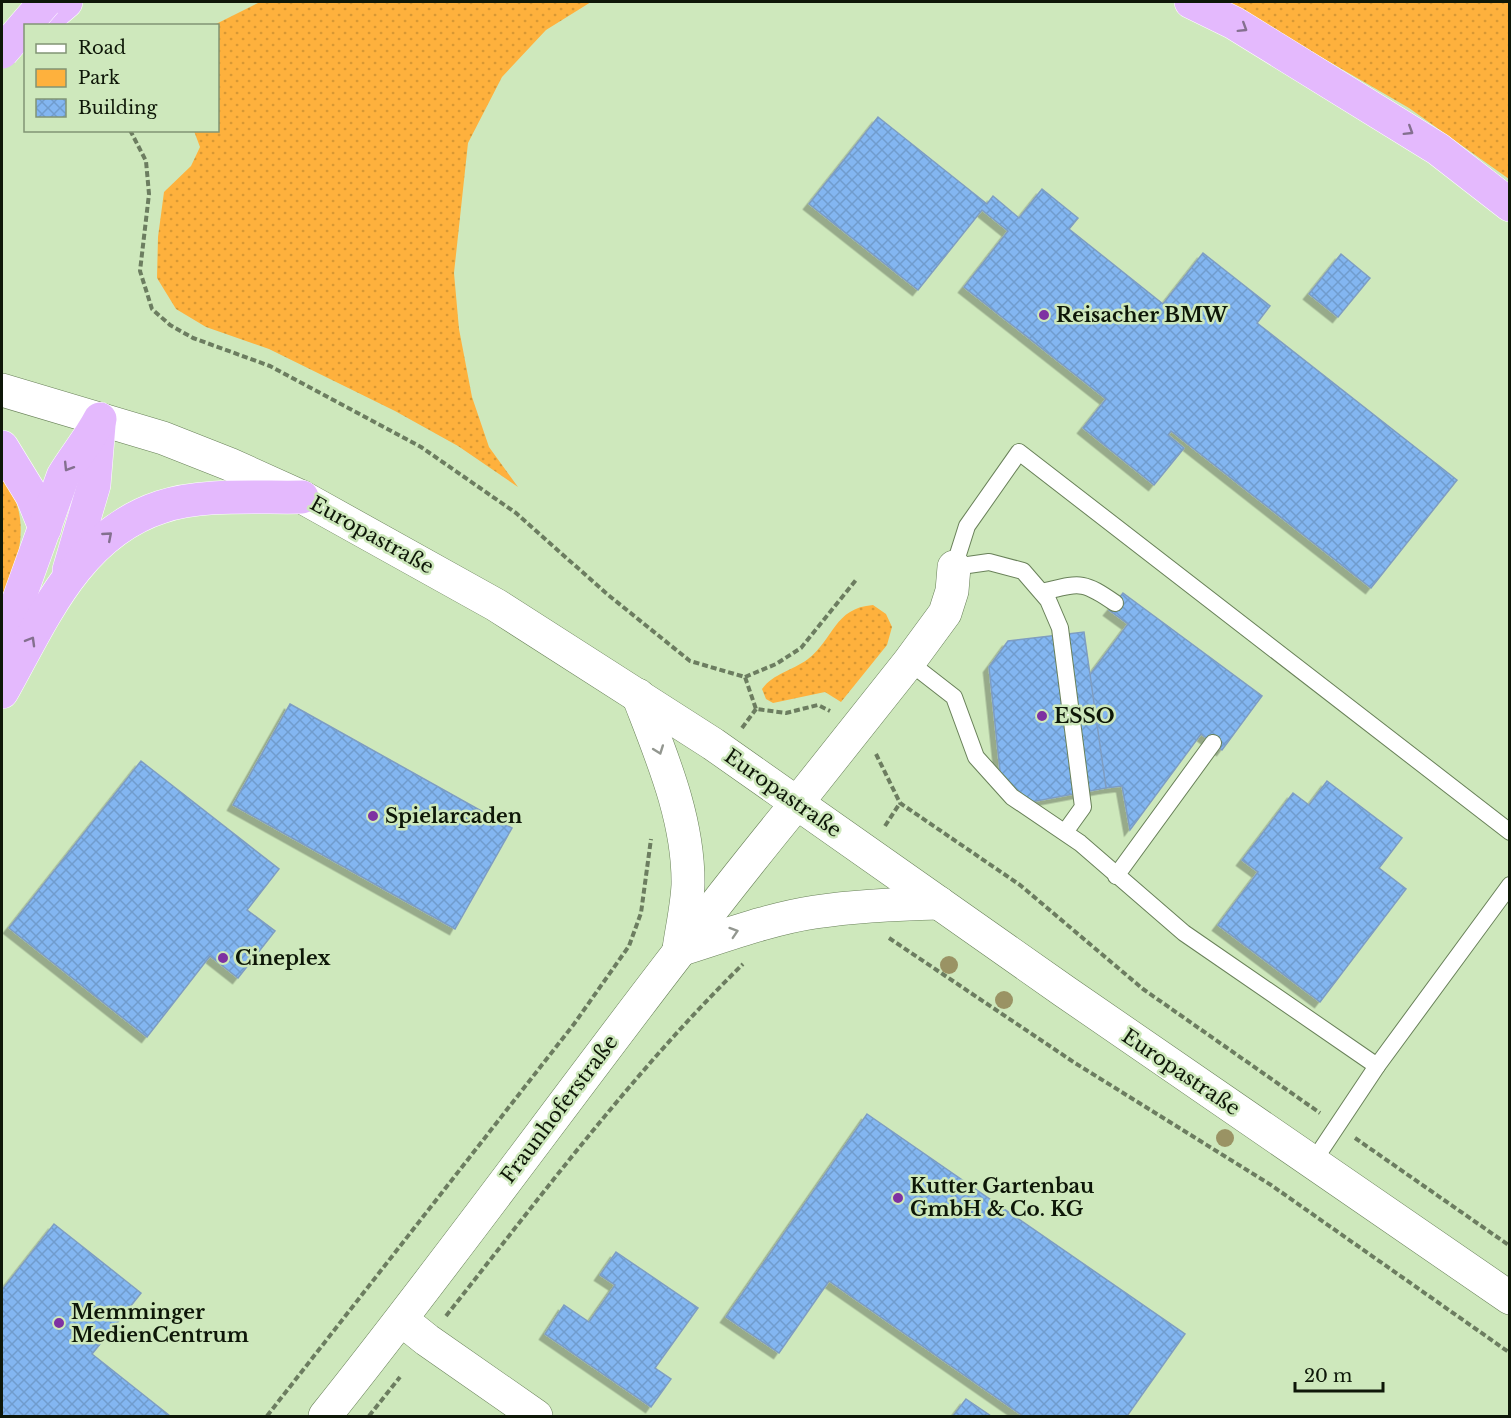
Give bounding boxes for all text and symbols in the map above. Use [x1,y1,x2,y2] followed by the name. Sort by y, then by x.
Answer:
[1237,21,1247,33] one-way arrow
[24,24,219,132] legend
[78,37,126,59] text: Road
[78,67,120,89] text: Park
[78,97,157,119] text: Building
[1402,124,1413,135] one-way arrow
[1056,303,1228,327] place label: Reisacher BMW
[1037,308,1051,322] marker: Reisacher BMW
[65,461,76,472] one-way arrow
[306,491,438,579] street label: Europastraße
[101,532,112,543] one-way arrow
[23,637,35,647] one-way arrow
[1054,704,1115,728] place label: ESSO
[1035,709,1049,723] marker: ESSO
[651,744,664,755] one-way arrow
[720,744,846,842] street label: Europastraße
[385,804,523,828] place label: Spielarcaden
[366,809,380,823] marker: Spielarcaden
[728,927,739,939] one-way arrow
[235,946,330,970] place label: Cineplex
[216,951,230,965] marker: Cineplex
[1117,1024,1245,1120] street label: Europastraße
[495,1030,623,1188] street label: Fraunhoferstraße
[910,1174,1094,1221] place label: Kutter Gartenbau GmbH & Co. KG
[891,1191,905,1205] marker: Kutter Gartenbau GmbH & Co. KG
[71,1300,249,1347] place label: Memminger MedienCentrum
[52,1316,66,1330] marker: Memminger MedienCentrum
[1295,1355,1384,1393] scale bar
[1304,1365,1352,1387] text: 20 m

